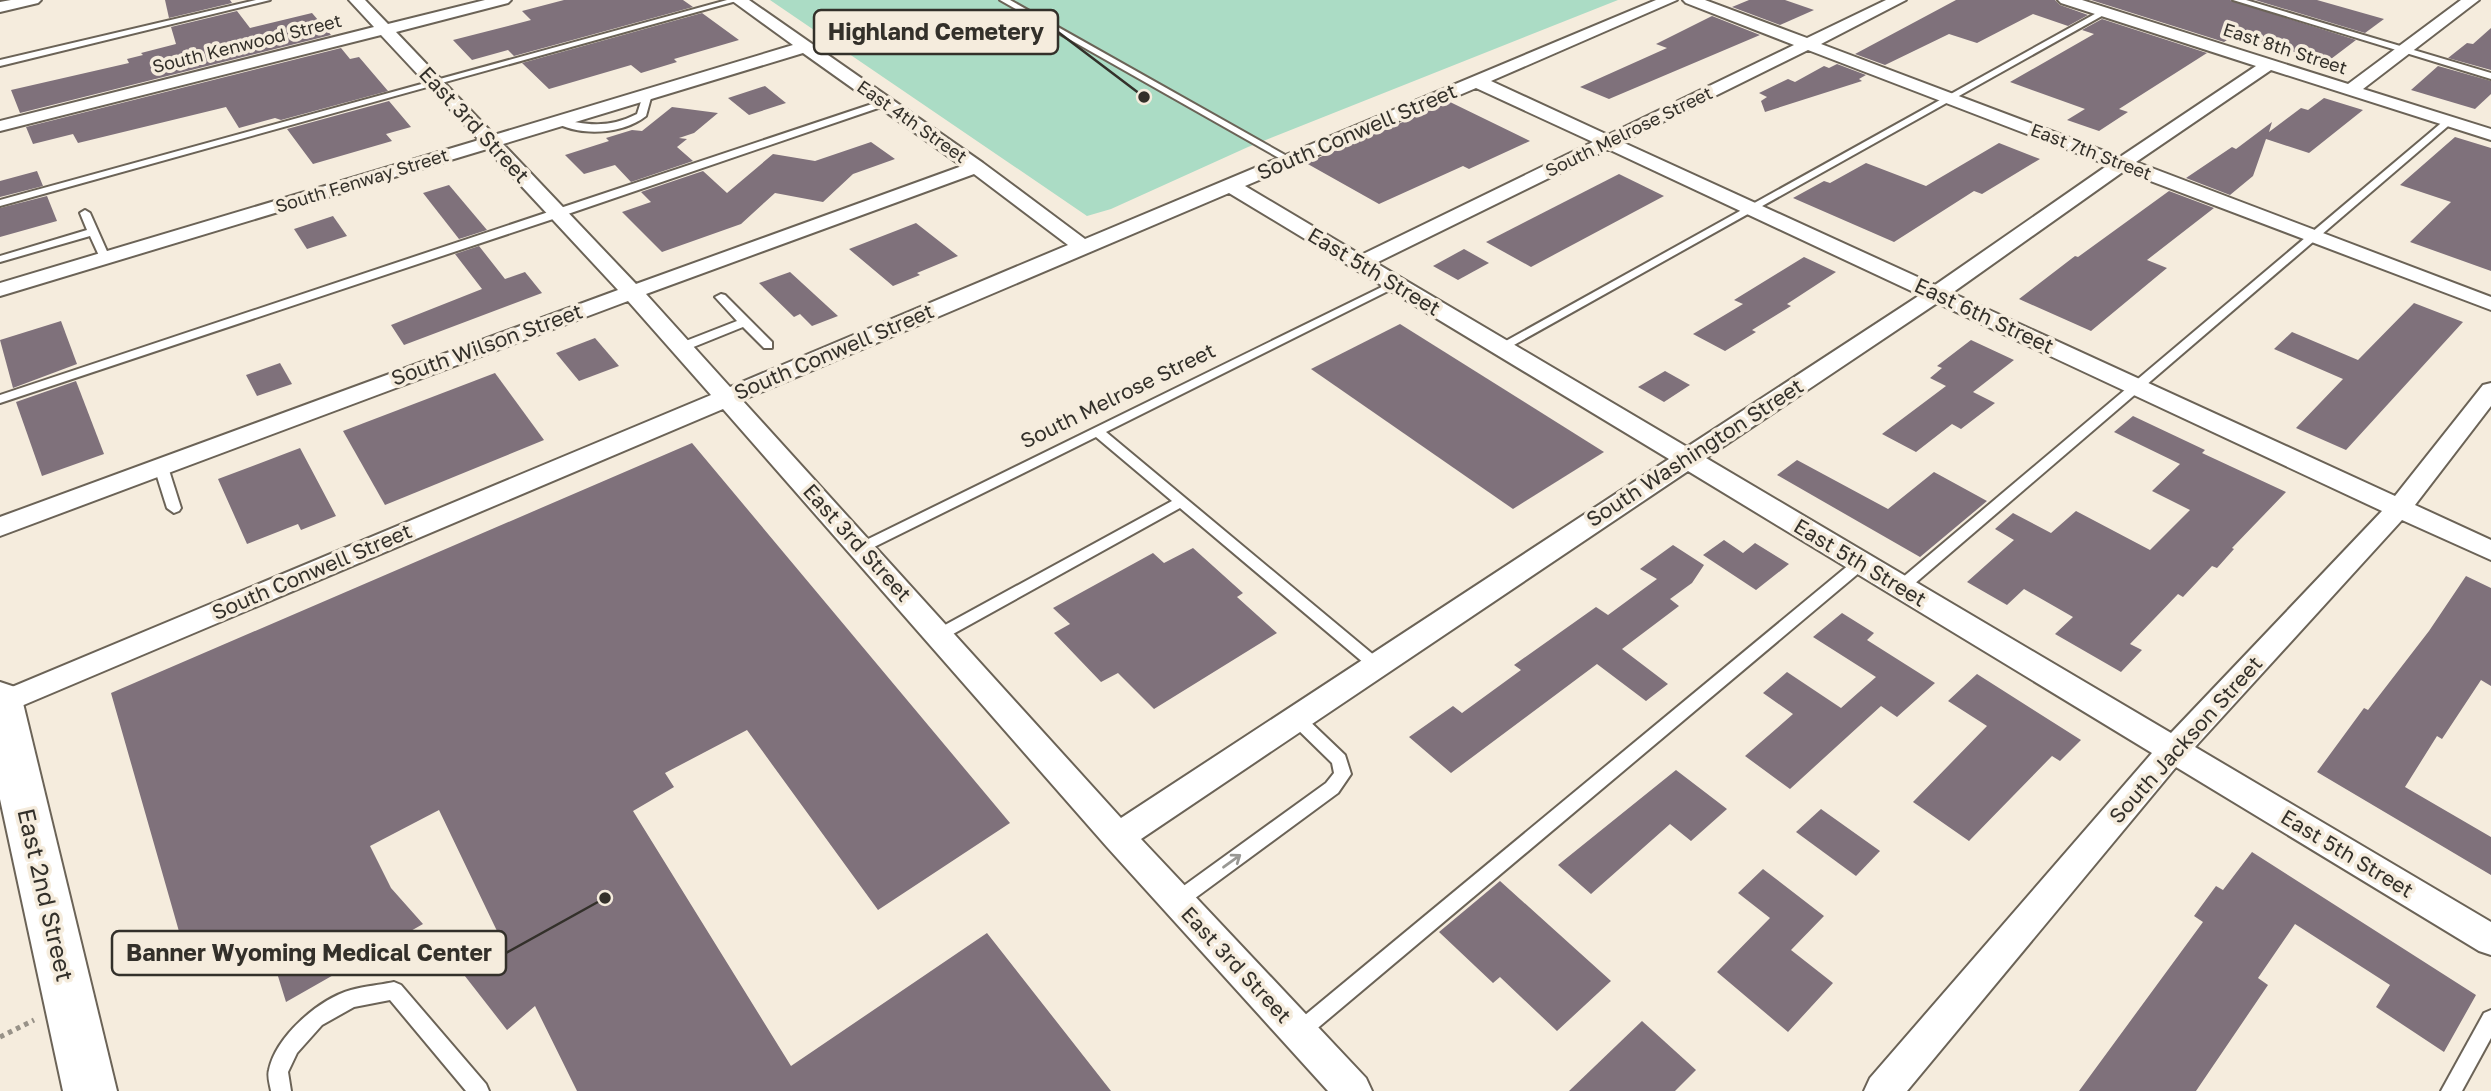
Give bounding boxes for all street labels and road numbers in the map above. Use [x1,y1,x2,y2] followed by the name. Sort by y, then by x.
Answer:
[150,9,344,77] street label: South Kenwood Street
[2220,18,2350,78] street label: East 8th Street
[414,61,535,188] street label: East 3rd Street
[853,75,972,167] street label: East 4th Street
[1253,77,1461,185] street label: South Conwell Street
[1541,81,1716,181] street label: South Melrose Street
[2028,118,2155,184] street label: East 7th Street
[273,143,451,217] street label: South Fenway Street
[1303,221,1446,321] street label: East 5th Street
[1911,271,2058,359] street label: East 6th Street
[387,297,586,391] street label: South Wilson Street
[730,297,938,405] street label: South Conwell Street
[1016,337,1219,454] street label: South Melrose Street
[1581,372,1808,532] street label: South Washington Street
[798,478,918,607] street label: East 3rd Street
[1789,512,1932,612] street label: East 5th Street
[208,517,416,625] street label: South Conwell Street
[2103,650,2267,828] street label: South Jackson Street
[2276,803,2419,903] street label: East 5th Street
[12,805,80,984] street label: East 2nd Street
[1176,901,1297,1028] street label: East 3rd Street

